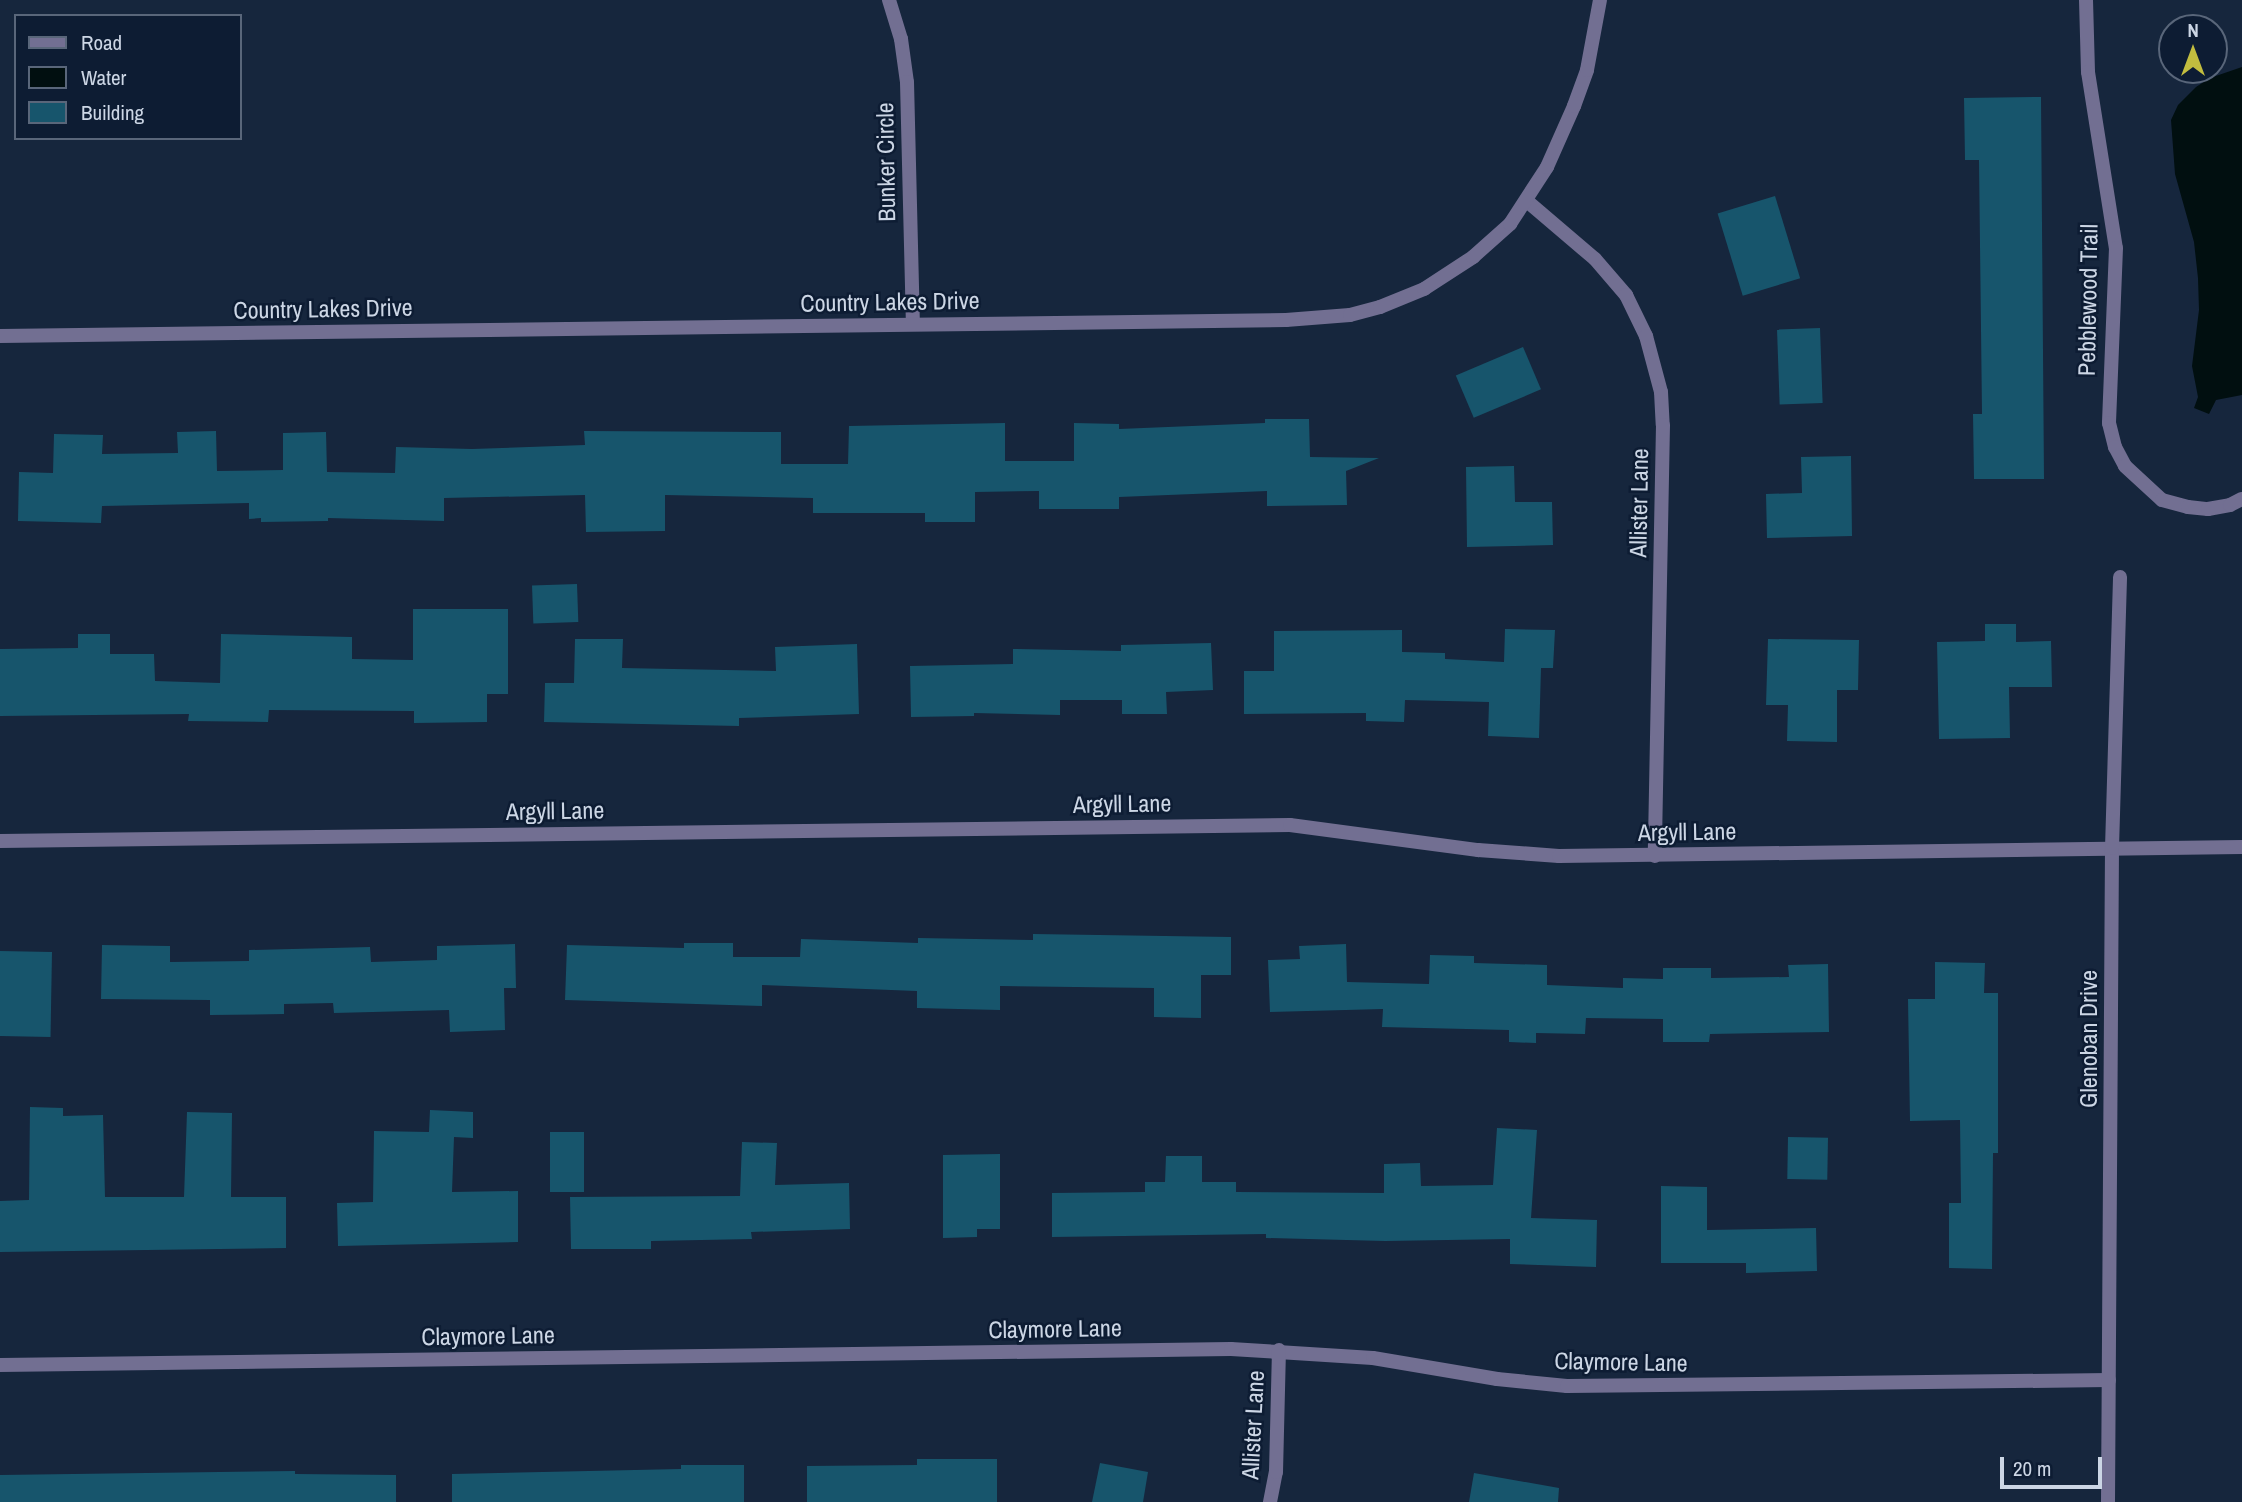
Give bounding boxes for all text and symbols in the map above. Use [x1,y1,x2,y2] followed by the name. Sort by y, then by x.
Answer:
[14,14,242,140] legend
[2158,14,2228,84] north arrow
[2187,17,2199,43] text: N
[81,28,122,57] text: Road
[81,63,126,92] text: Water
[81,98,144,127] text: Building
[871,102,901,222] street label: Bunker Circle
[2072,224,2104,376] street label: Pebblewood Trail
[800,286,980,318] street label: Country Lakes Drive
[233,293,413,325] street label: Country Lakes Drive
[1624,448,1654,558] street label: Allister Lane
[1073,789,1171,819] street label: Argyll Lane
[506,796,604,826] street label: Argyll Lane
[1638,817,1736,847] street label: Argyll Lane
[2075,970,2103,1108] street label: Glenoban Drive
[988,1313,1122,1345] street label: Claymore Lane
[421,1320,555,1352] street label: Claymore Lane
[1554,1346,1688,1378] street label: Claymore Lane
[1236,1370,1270,1480] street label: Allister Lane
[2004,1442,2106,1486] scale bar
[2013,1454,2051,1483] text: 20 m

